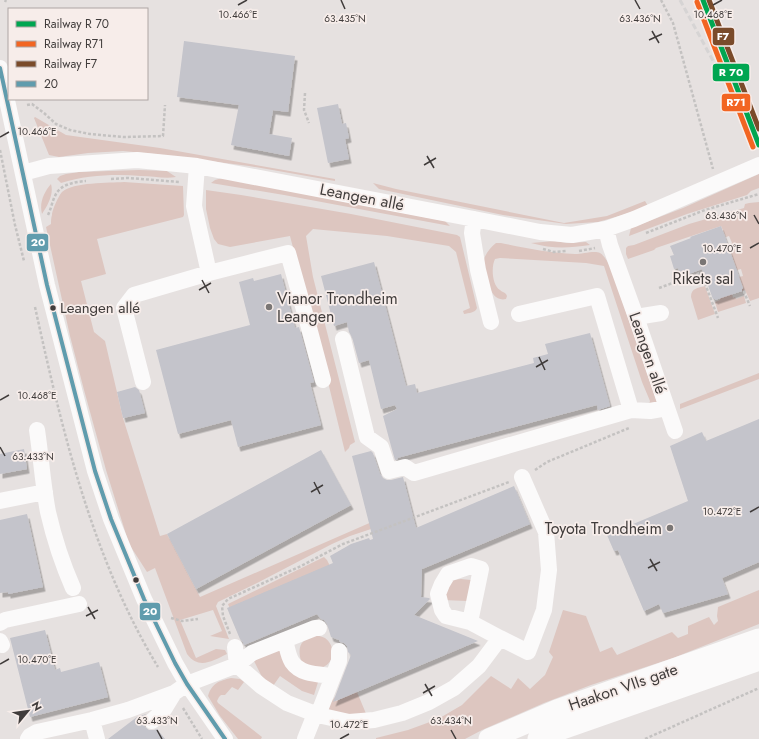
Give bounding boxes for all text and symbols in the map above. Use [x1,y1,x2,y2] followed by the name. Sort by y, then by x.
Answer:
[218,7,258,22] text: 10.466°E
[694,7,732,22] text: 10.468°E
[8,8,148,100] legend
[324,11,366,26] text: 63.435°N
[619,11,661,26] text: 63.436°N
[44,15,109,33] text: Railway R 70
[712,27,735,46] line badge: F7
[717,28,730,44] text: F7
[44,35,104,53] text: Railway R71
[44,55,98,73] text: Railway F7
[712,63,750,82] line badge: R 70
[719,64,743,80] text: R 70
[44,75,58,93] text: 20
[721,93,751,112] line badge: R71
[726,94,746,110] text: R71
[17,124,57,139] text: 10.466°E
[318,178,406,216] street label: Leangen allé
[705,208,747,223] text: 63.436°N
[26,233,49,252] line badge: 20
[31,234,45,250] text: 20
[703,241,741,256] text: 10.470°E
[698,257,708,267] marker: Rikets sal
[672,267,734,290] place label: Rikets sal
[277,287,398,328] place label: Vianor Trondheim Leangen
[60,297,140,319] place label: Leangen allé
[264,302,274,312] marker: Vianor Trondheim Leangen
[48,303,58,313] marker: Leangen allé
[623,309,673,397] street label: Leangen allé
[18,388,56,403] text: 10.468°E
[12,449,54,464] text: 63.433°N
[703,504,741,519] text: 10.472°E
[545,517,662,540] place label: Toyota Trondheim
[665,523,675,533] marker: Toyota Trondheim
[131,575,141,585] unlabelled marker
[139,602,161,621] line badge: 20
[143,603,157,619] text: 20
[18,652,56,667] text: 10.470°E
[565,658,681,716] street label: Haakon VIIs gate
[8,691,48,731] north arrow
[28,698,46,714] text: N
[136,713,178,728] text: 63.433°N
[430,713,472,728] text: 63.434°N
[330,717,368,732] text: 10.472°E

